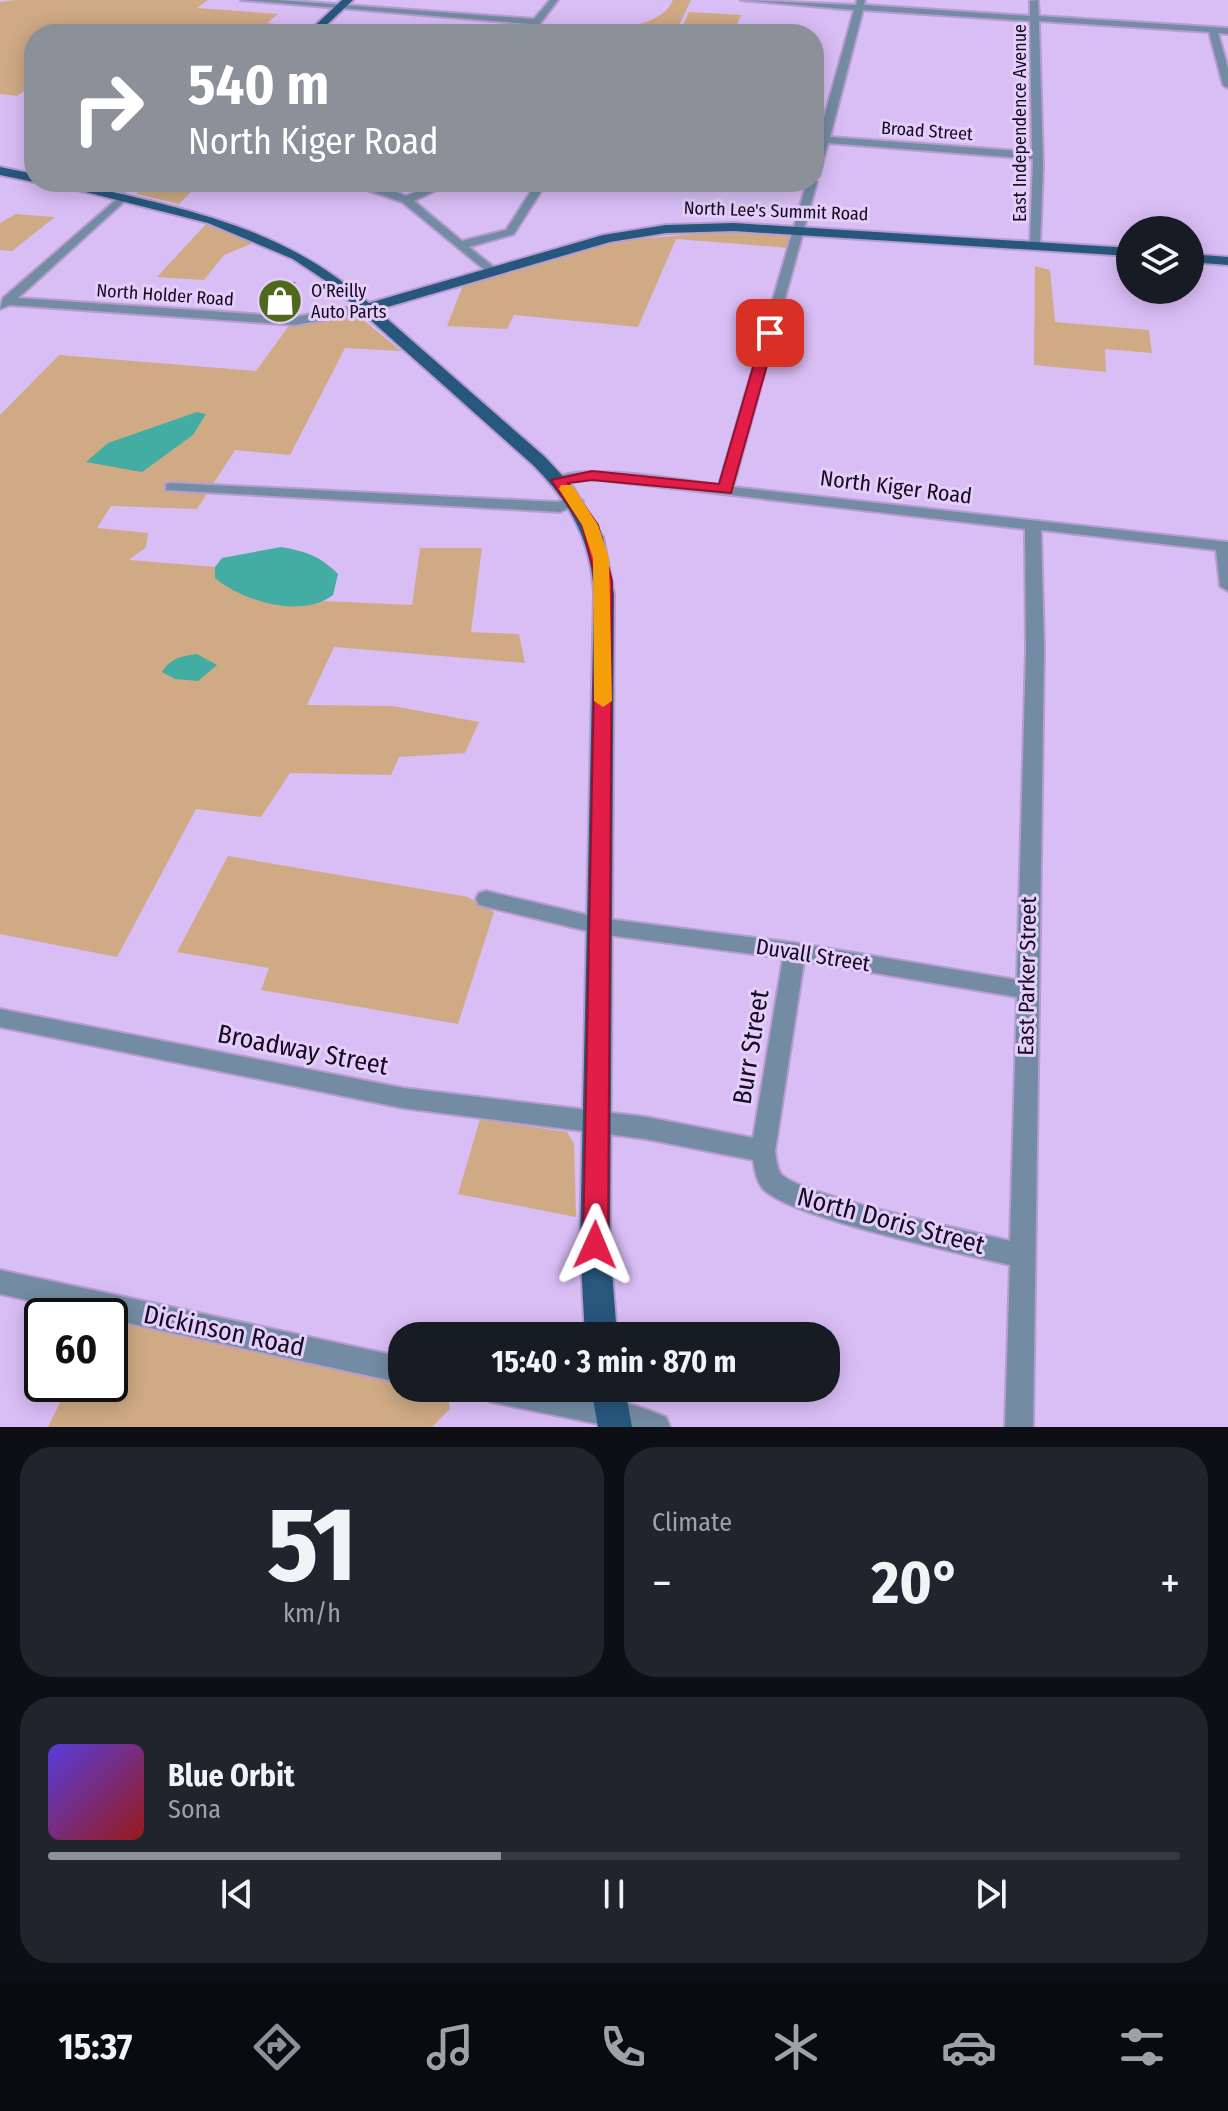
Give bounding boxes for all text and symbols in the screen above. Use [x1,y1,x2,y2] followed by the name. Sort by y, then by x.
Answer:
[1009,24,1031,222] street label: East Independence Avenue
[188,52,329,119] text: 540 m
[56,56,160,160] icon: right
[880,117,974,145] street label: Broad Street
[188,120,438,164] text: North Kiger Road
[683,197,869,225] street label: North Lee's Summit Road
[1116,216,1204,304] map controls
[1116,216,1204,304] button: layers
[256,277,304,325] shop icon: O'Reilly Auto Parts
[96,279,234,311] street label: North Holder Road
[311,280,387,323] place label: O'Reilly Auto Parts
[736,299,804,367] pin
[748,311,792,355] icon: arrive
[818,464,974,510] street label: North Kiger Road
[1012,895,1042,1056] street label: East Parker Street
[754,933,873,977] street label: Duvall Street
[727,987,775,1107] street label: Burr Street
[215,1018,392,1082] street label: Broadway Street
[794,1181,988,1261] street label: North Doris Street
[553,1203,637,1287] position arrow
[24,1298,128,1402] speed limit sign: 60
[141,1299,307,1363] street label: Dickinson Road
[492,1344,736,1380] text: 15:40 · 3 min · 870 m
[267,1483,357,1608] text: 51
[652,1507,732,1538] text: Climate
[872,1547,960,1619] text: 20°
[652,1557,672,1610] text: −
[1160,1557,1180,1610] text: +
[283,1598,341,1629] text: km/h
[168,1758,294,1794] text: Blue Orbit
[168,1794,221,1825] text: Sona
[215,1872,259,1916] icon: previous
[592,1872,636,1916] icon: pause
[969,1872,1013,1916] icon: next
[249,2019,305,2075] icon: directions
[422,2019,478,2075] icon: music
[595,2019,651,2075] icon: phone
[768,2019,824,2075] icon: climate
[941,2019,997,2075] icon: car
[1114,2019,1170,2075] icon: filters
[58,2025,132,2069] text: 15:37

